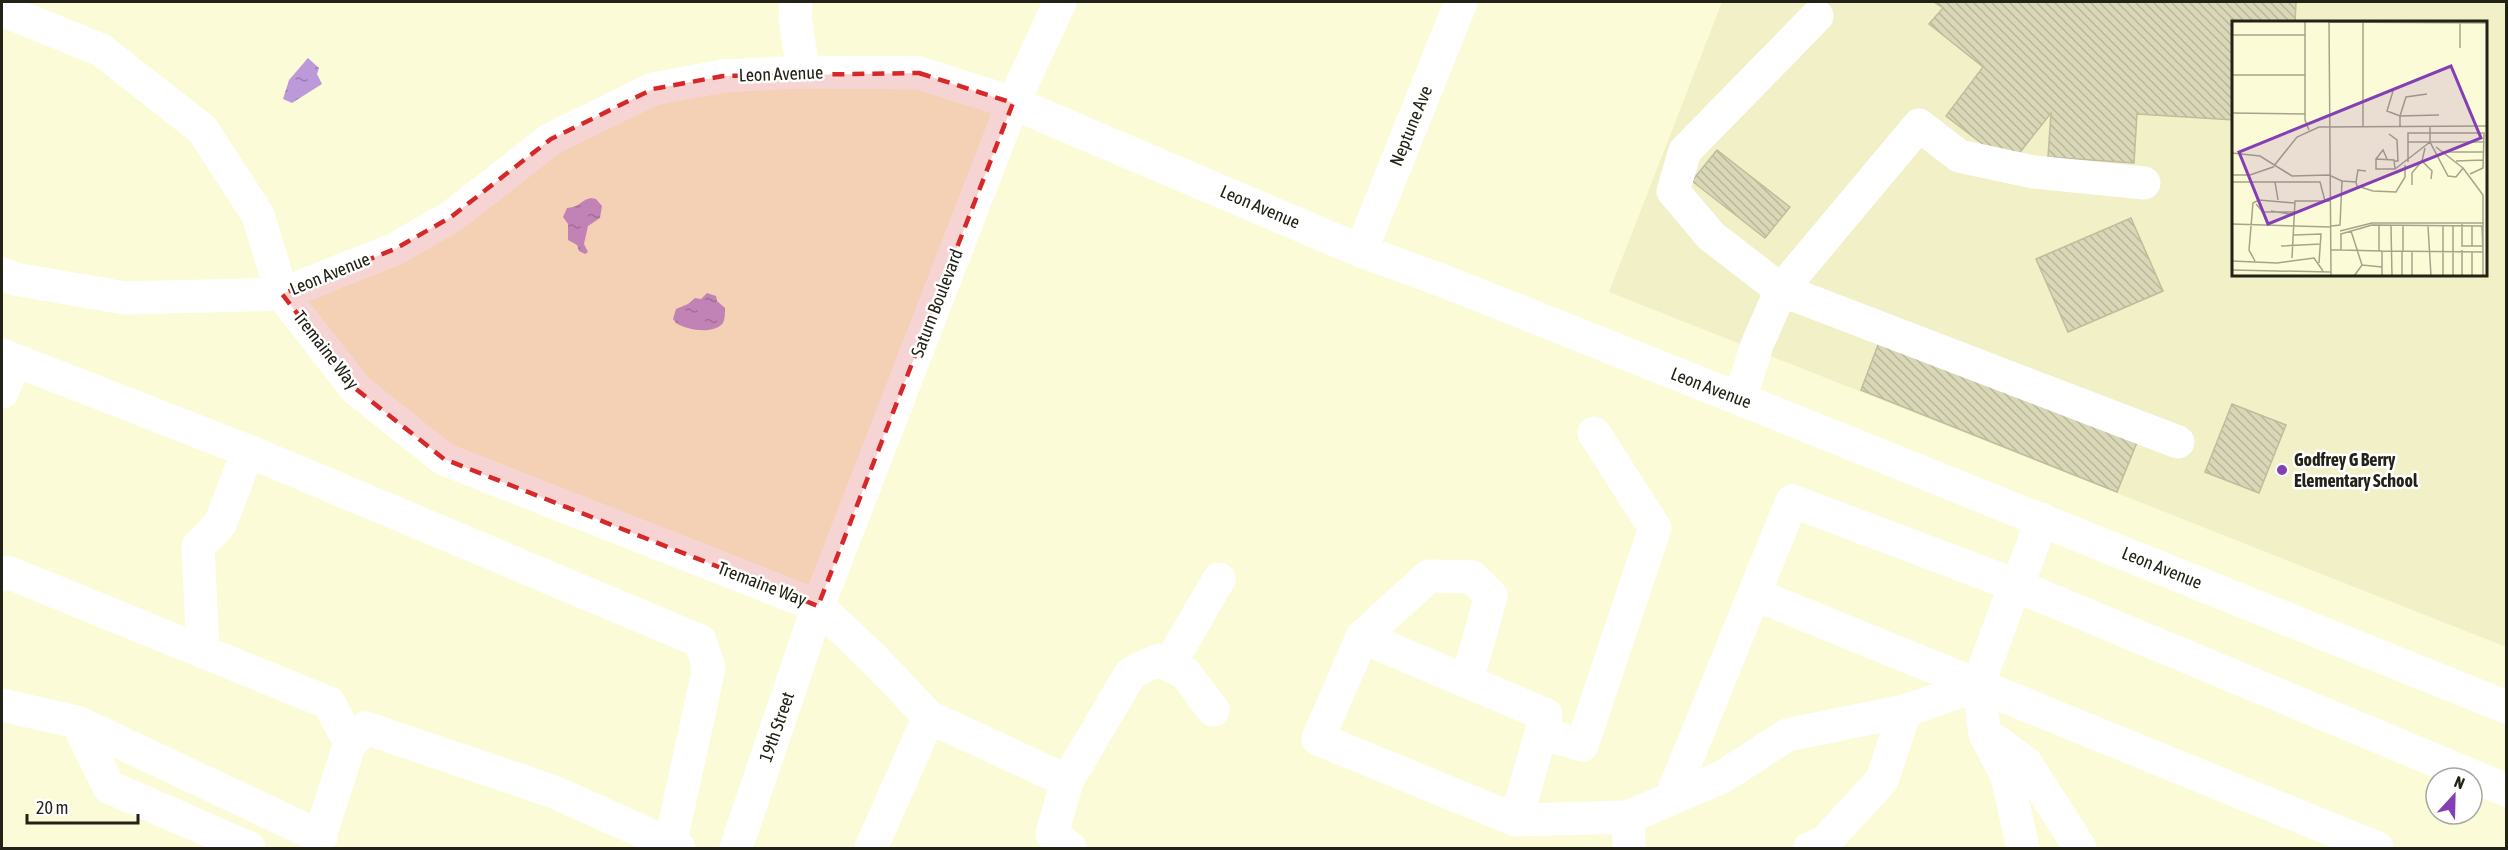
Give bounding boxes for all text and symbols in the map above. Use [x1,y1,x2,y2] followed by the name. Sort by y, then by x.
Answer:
[2232,21,2487,276] inset map
[738,62,824,85] street label: Leon Avenue
[1385,83,1436,169] street label: Neptune Ave
[1217,180,1303,233] street label: Leon Avenue
[906,246,967,360] street label: Saturn Boulevard
[287,248,373,299] street label: Leon Avenue
[289,306,363,393] street label: Tremaine Way
[1668,363,1754,412] street label: Leon Avenue
[2294,449,2418,491] place label: Godfrey G Berry Elementary School
[2275,463,2289,477] marker: Godfrey G Berry Elementary School
[2119,542,2205,593] street label: Leon Avenue
[715,557,810,610] street label: Tremaine Way
[755,689,798,765] street label: 19th Street
[2424,766,2484,826] north arrow
[2452,772,2467,792] text: N
[27,787,138,825] scale bar
[36,797,68,818] text: 20 m

